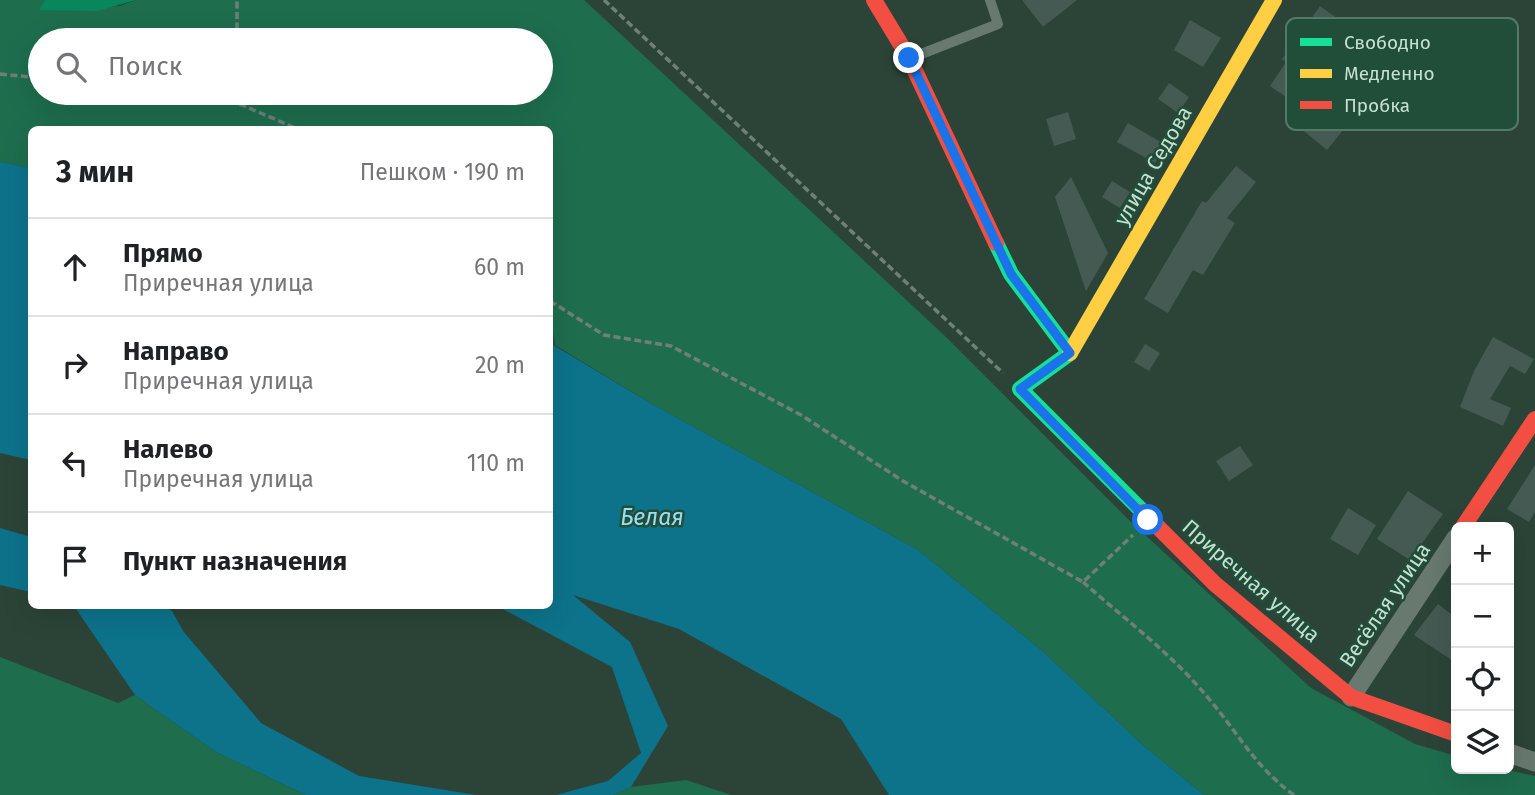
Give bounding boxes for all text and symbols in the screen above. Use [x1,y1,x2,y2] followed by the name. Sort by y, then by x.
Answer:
[1286,18,1518,130] legend
[28,28,553,105] search box
[1344,31,1431,54] text: Свободно
[893,42,924,73] route end
[52,48,90,86] icon: search
[108,51,182,82] text: Поиск
[1344,62,1435,85] text: Медленно
[1344,94,1410,117] text: Пробка
[1108,102,1198,230] street label: улица Седова
[56,154,134,190] text: 3 мин
[360,158,525,186] text: Пешком · 190 m
[123,238,203,269] text: Прямо
[56,248,94,286] icon: ahead
[474,253,525,281] text: 60 m
[123,269,314,297] text: Приречная улица
[123,336,229,367] text: Направо
[56,346,94,384] icon: right
[475,351,525,379] text: 20 m
[123,367,314,395] text: Приречная улица
[123,434,213,465] text: Налево
[56,444,94,482] icon: left
[467,449,525,477] text: 110 m
[123,465,314,493] text: Приречная улица
[620,503,684,531] water label: Белая
[1132,504,1163,535] route start
[1177,514,1325,648] street label: Приречная улица
[1451,522,1514,774] map controls
[1451,522,1514,585] button: +
[1334,538,1436,672] street label: Весёлая улица
[56,542,94,580] icon: arrive
[123,546,347,577] text: Пункт назначения
[1451,585,1514,648] button: −
[1451,648,1514,711] button: locate
[1451,711,1514,774] button: layers

